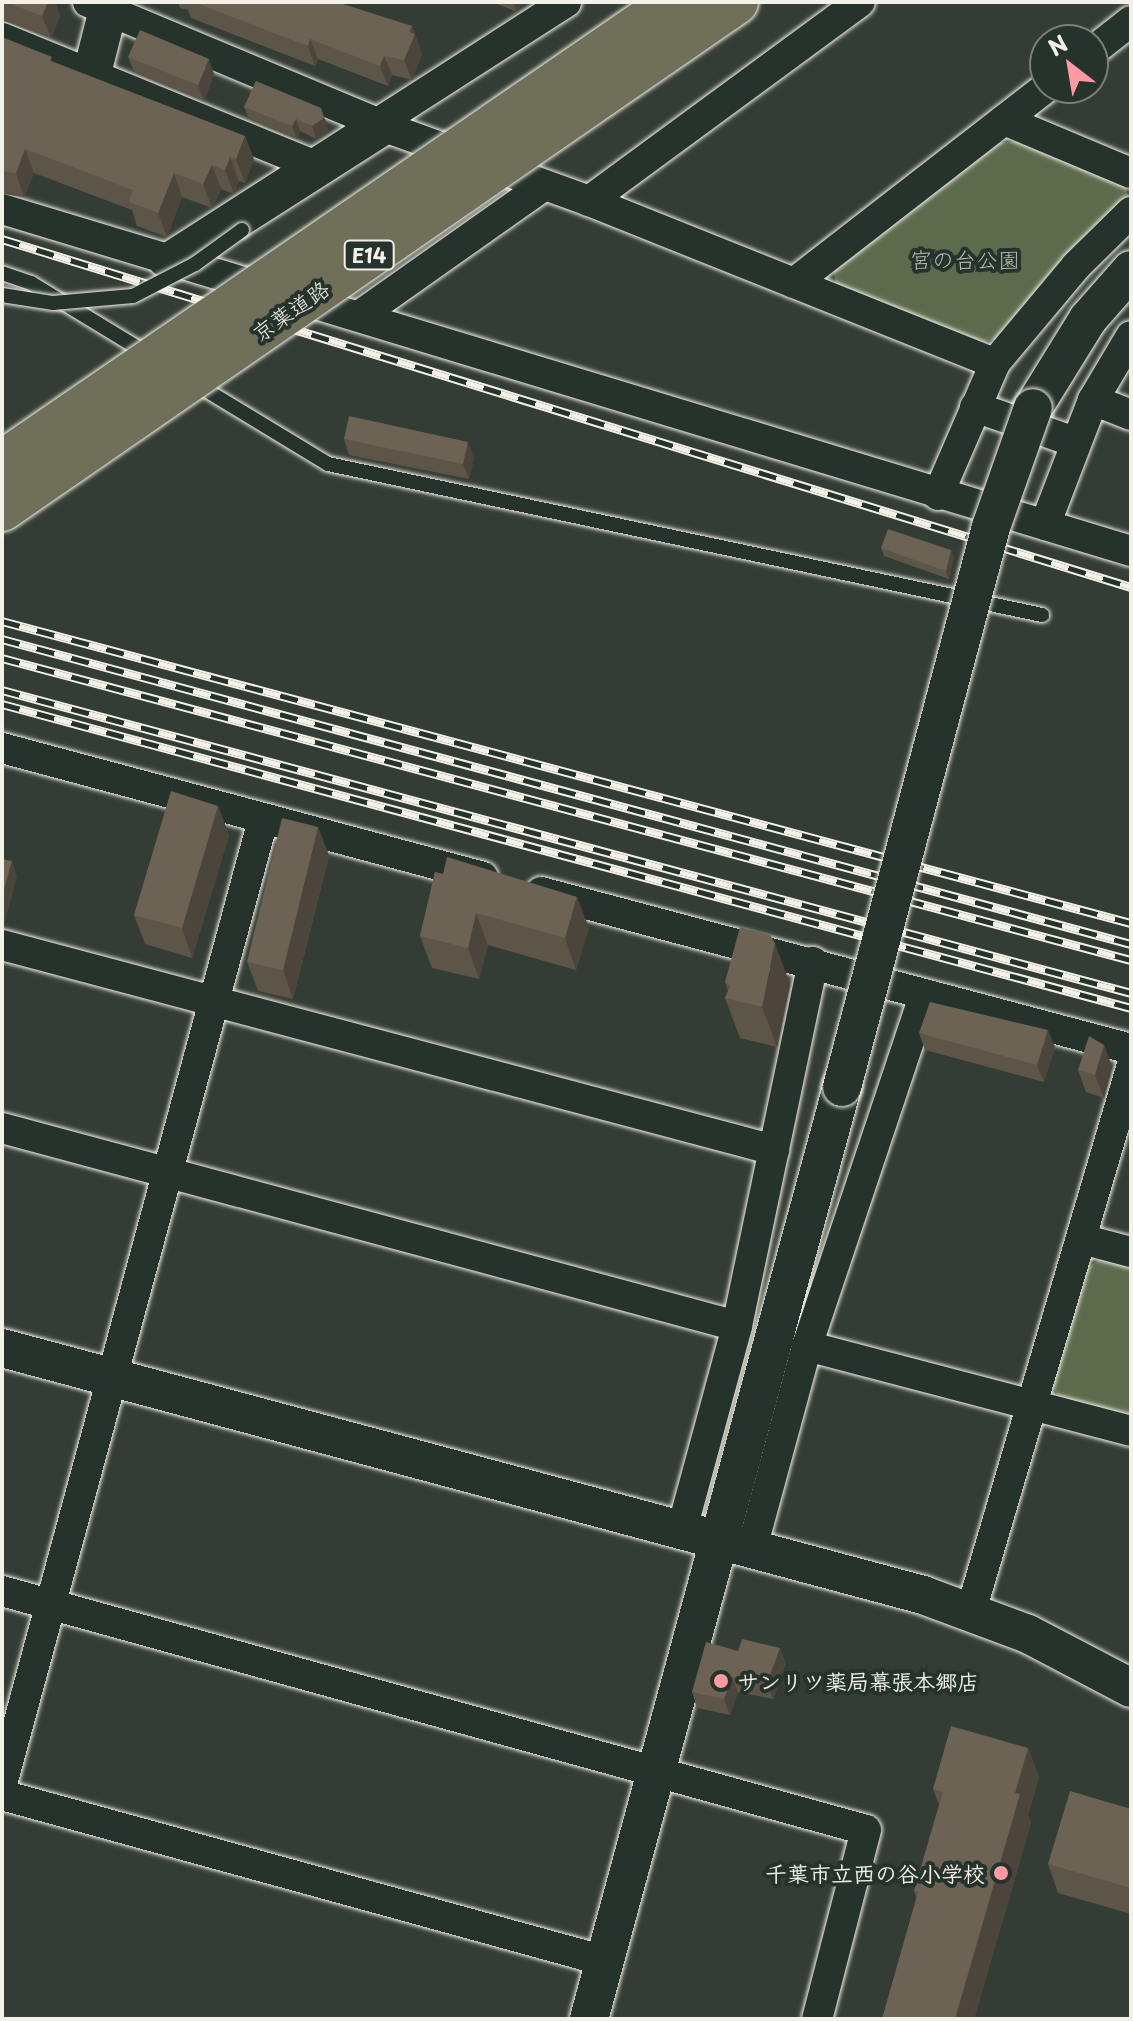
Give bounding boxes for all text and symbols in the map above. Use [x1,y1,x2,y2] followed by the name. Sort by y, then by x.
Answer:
[1029,24,1109,104] north arrow
[1041,26,1073,63] text: N
[343,239,395,271] road number: E14
[910,246,1020,272] park label: 宮の台公園
[246,274,334,346] street label: 京葉道路
[737,1668,979,1694] place label: サンリツ薬局幕張本郷店
[712,1672,730,1690] marker: サンリツ薬局幕張本郷店
[765,1860,985,1886] place label: 千葉市立西の谷小学校
[992,1864,1010,1882] marker: 千葉市立西の谷小学校

